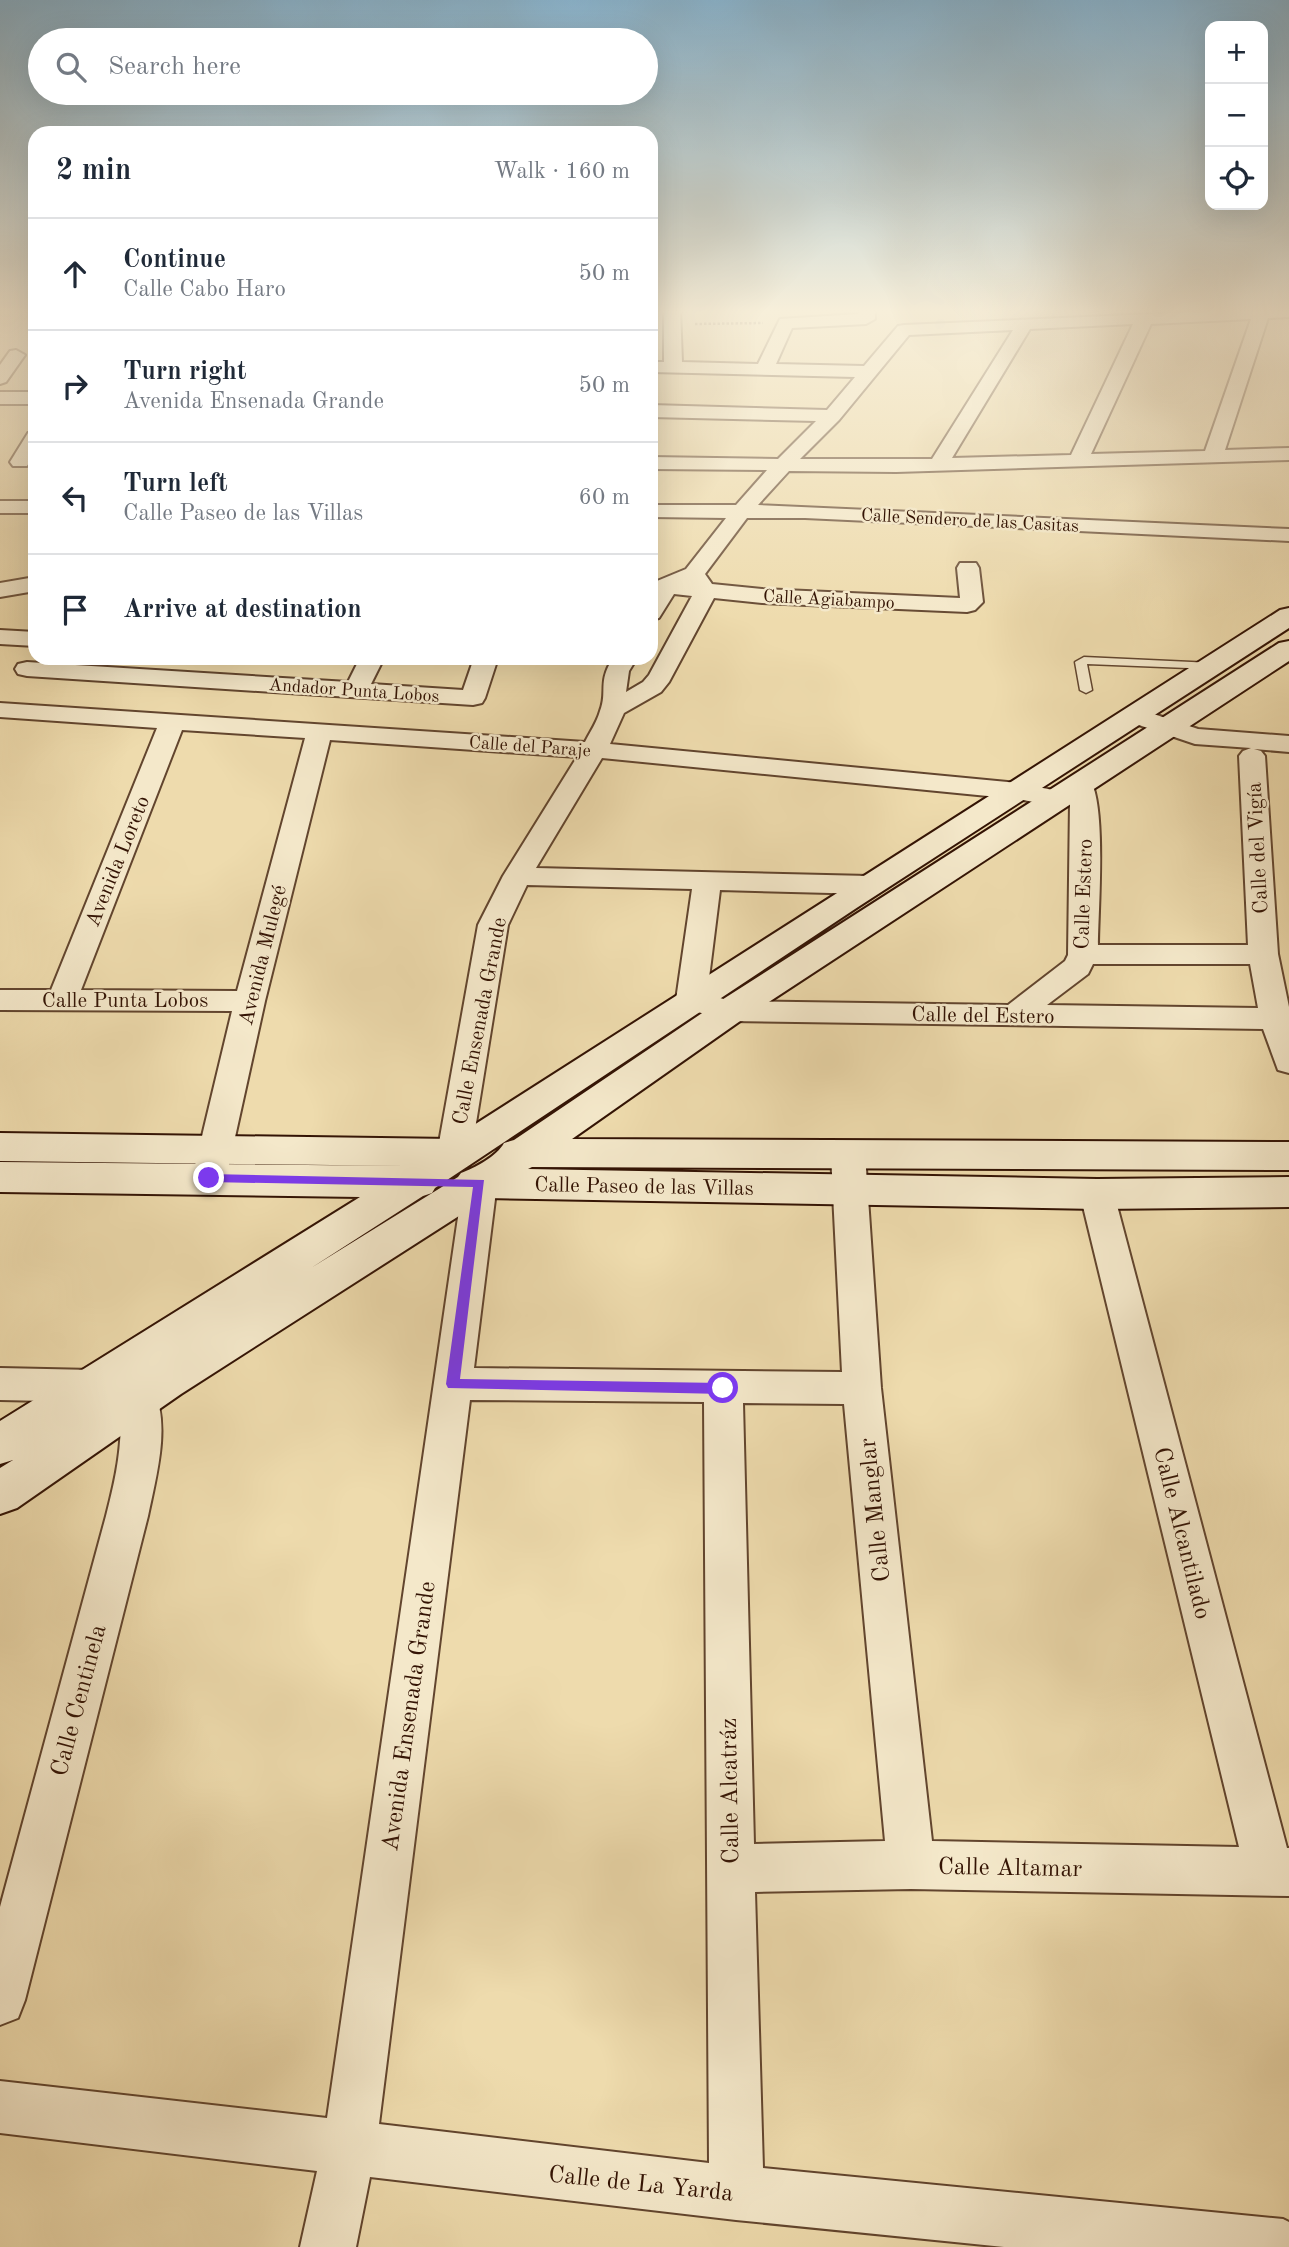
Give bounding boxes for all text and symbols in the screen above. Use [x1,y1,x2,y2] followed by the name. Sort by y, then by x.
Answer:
[1205,21,1268,210] map controls
[1205,21,1268,84] button: +
[28,28,658,105] search box
[52,48,90,86] icon: search
[108,54,241,80] text: Search here
[1205,84,1268,147] button: −
[1205,147,1268,210] button: locate
[56,156,131,186] text: 2 min
[494,160,630,183] text: Walk · 160 m
[123,247,226,273] text: Continue
[56,255,94,293] icon: ahead
[579,262,630,285] text: 50 m
[123,278,286,301] text: Calle Cabo Haro
[123,359,246,385] text: Turn right
[56,367,94,405] icon: right
[579,374,630,397] text: 50 m
[123,390,384,413] text: Avenida Ensenada Grande
[123,471,228,497] text: Turn left
[56,479,94,517] icon: left
[579,486,630,509] text: 60 m
[123,502,363,525] text: Calle Paseo de las Villas
[861,506,1080,536] street label: Calle Sendero de las Casitas
[763,588,895,612] street label: Calle Agiabampo
[56,591,94,629] icon: arrive
[123,597,362,623] text: Arrive at destination
[268,676,440,706] street label: Andador Punta Lobos
[468,734,592,760] street label: Calle del Paraje
[1245,782,1272,914] street label: Calle del Vigía
[83,793,154,930] street label: Avenida Loreto
[1072,838,1097,950] street label: Calle Estero
[236,883,291,1028] street label: Avenida Mulegé
[450,916,511,1127] street label: Calle Ensenada Grande
[42,991,208,1012] street label: Calle Punta Lobos
[911,1005,1055,1028] street label: Calle del Estero
[193,1162,224,1193] route end
[534,1175,754,1200] street label: Calle Paseo de las Villas
[707,1372,738,1403] route start
[856,1436,895,1583] street label: Calle Manglar
[1148,1445,1214,1622] street label: Calle Alcantilado
[379,1580,441,1853] street label: Avenida Ensenada Grande
[48,1622,112,1779] street label: Calle Centinela
[718,1718,744,1864] street label: Calle Alcatráz
[938,1856,1083,1882] street label: Calle Altamar
[547,2163,734,2207] street label: Calle de La Yarda

